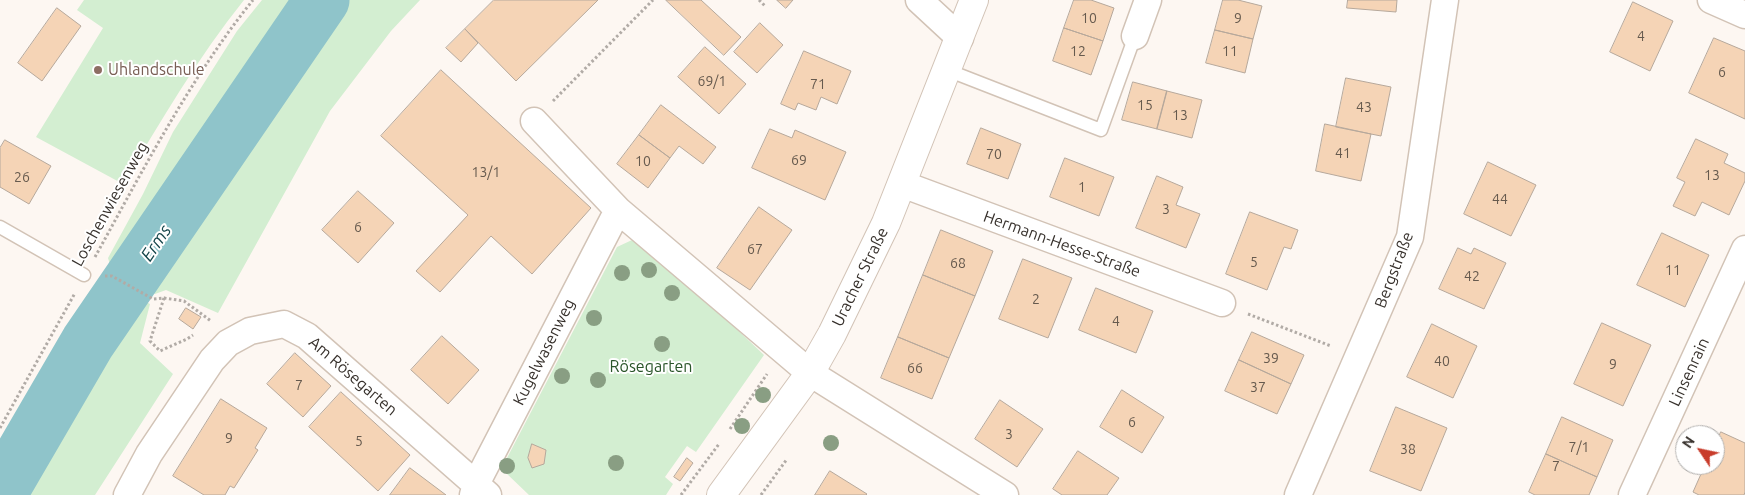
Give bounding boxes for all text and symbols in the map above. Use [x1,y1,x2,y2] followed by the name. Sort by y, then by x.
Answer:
[1081,10,1097,26] house number: 10
[1234,10,1242,26] house number: 9
[1637,28,1645,44] house number: 4
[1070,43,1086,59] house number: 12
[1222,43,1238,59] house number: 11
[108,60,205,80] place label: Uhlandschule
[92,64,104,76] marker: Uhlandschule
[1718,64,1726,80] house number: 6
[698,73,726,89] house number: 69/1
[810,76,826,92] house number: 71
[1137,97,1153,113] house number: 15
[1356,99,1372,115] house number: 43
[1172,107,1188,123] house number: 13
[68,138,152,270] street label: Loschenwiesenweg
[1335,145,1351,161] house number: 41
[986,146,1002,162] house number: 70
[791,152,807,168] house number: 69
[635,153,651,169] house number: 10
[472,164,500,180] house number: 13/1
[1704,167,1720,183] house number: 13
[14,169,30,185] house number: 26
[1078,179,1086,195] house number: 1
[1492,191,1508,207] house number: 44
[1162,201,1170,217] house number: 3
[981,207,1143,281] street label: Hermann-Hesse-Straße
[354,219,362,235] house number: 6
[136,221,176,265] water label: Erms
[828,224,892,330] street label: Uracher Straße
[1371,229,1417,311] street label: Bergstraße
[747,241,763,257] house number: 67
[1250,254,1258,270] house number: 5
[950,255,966,271] house number: 68
[1665,262,1681,278] house number: 11
[1464,268,1480,284] house number: 42
[1032,291,1040,307] house number: 2
[509,296,579,408] street label: Kugelwasenweg
[1112,313,1120,329] house number: 4
[305,332,401,420] street label: Am Rösegarten
[1665,335,1713,409] street label: Linsenrain
[1263,350,1279,366] house number: 39
[1434,353,1450,369] house number: 40
[1609,356,1617,372] house number: 9
[610,357,692,377] park label: Rösegarten
[907,360,923,376] house number: 66
[295,377,303,393] house number: 7
[1250,379,1266,395] house number: 37
[1128,414,1136,430] house number: 6
[1675,425,1725,475] north arrow
[1005,426,1013,442] house number: 3
[225,430,233,446] house number: 9
[355,433,363,449] house number: 5
[1679,433,1698,451] text: N
[1569,439,1589,455] house number: 7/1
[1400,441,1416,457] house number: 38
[1552,458,1560,474] house number: 7

